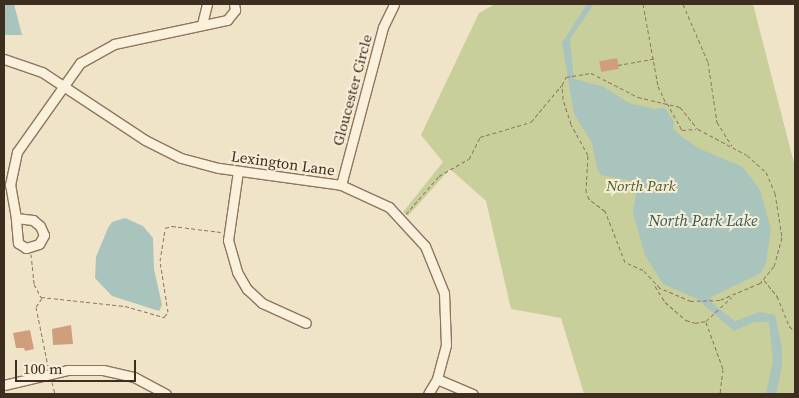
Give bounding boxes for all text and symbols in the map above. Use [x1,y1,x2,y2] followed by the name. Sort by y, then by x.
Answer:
[328,32,376,148] street label: Gloucester Circle
[230,147,336,179] street label: Lexington Lane
[606,177,676,195] park label: North Park
[649,210,757,230] water label: North Park Lake
[18,350,139,382] scale bar
[23,358,63,379] text: 100 m

